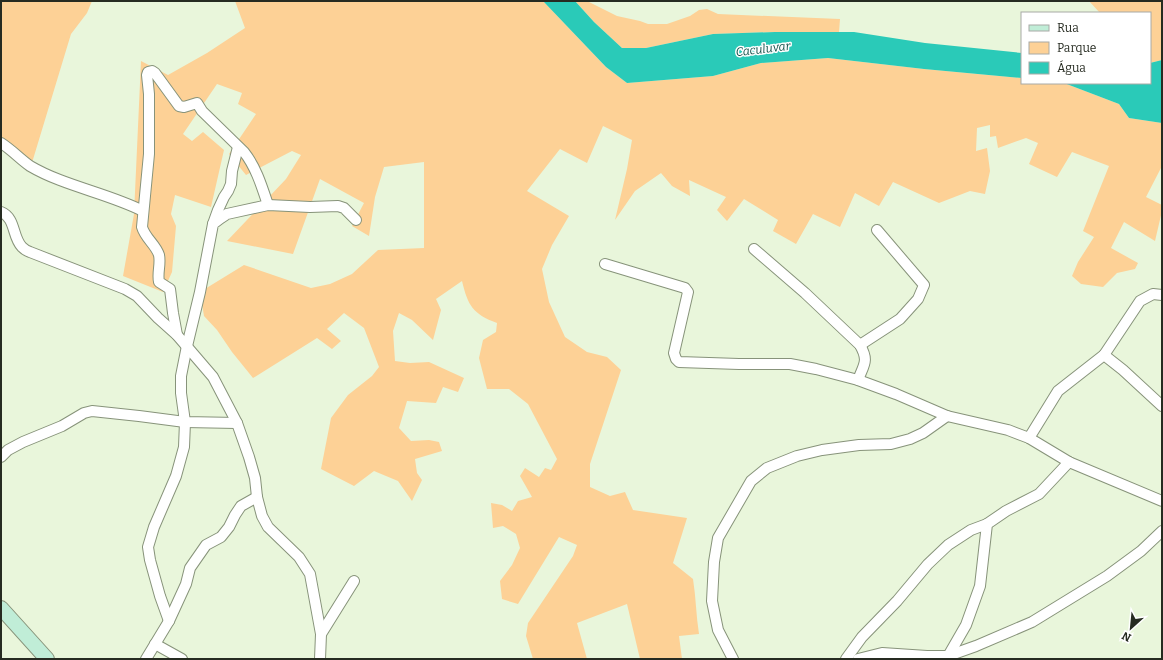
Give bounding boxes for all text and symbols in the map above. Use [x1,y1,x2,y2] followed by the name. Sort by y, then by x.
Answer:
[1021,12,1151,84] legend
[1057,21,1079,35] text: Rua
[735,39,792,59] water label: Caculuvar
[1057,41,1096,55] text: Parque
[1057,60,1086,75] text: Água
[1111,608,1151,648] north arrow
[1120,629,1133,644] text: N

